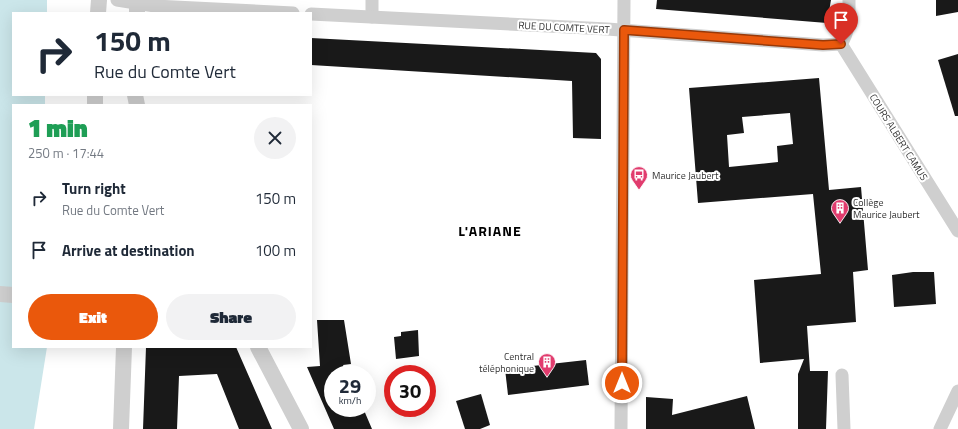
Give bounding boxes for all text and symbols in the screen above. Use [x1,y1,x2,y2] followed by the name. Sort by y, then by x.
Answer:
[824,3,858,44] pin
[830,9,852,31] icon: arrive
[518,18,611,37] street label: RUE DU COMTE VERT
[94,19,171,62] text: 150 m
[28,28,80,80] icon: right
[94,58,236,85] text: Rue du Comte Vert
[866,91,931,184] street label: COURS ALBERT CAMUS
[28,110,88,146] text: 1 min
[254,117,296,159] button: close
[28,143,104,163] text: 250 m · 17:44
[629,165,649,190] bus stop icon: Maurice Jaubert
[652,168,719,183] place label: Maurice Jaubert
[62,177,126,200] text: Turn right
[28,187,50,209] icon: right
[255,187,296,210] text: 150 m
[853,195,920,222] place label: Collège Maurice Jaubert
[830,198,850,223] building icon: Collège Maurice Jaubert
[62,200,164,220] text: Rue du Comte Vert
[458,220,522,241] district label: L'ARIANE
[28,239,50,261] icon: arrive
[62,239,195,262] text: Arrive at destination
[255,239,296,262] text: 100 m
[28,294,158,340] button: Exit
[166,294,296,340] button: Share
[479,349,534,376] place label: Central téléphonique
[537,352,557,377] building icon: Central téléphonique
[601,362,643,404] position arrow
[384,365,436,417] speed limit sign: 30
[339,370,361,401] text: 29
[339,393,361,408] text: km/h

